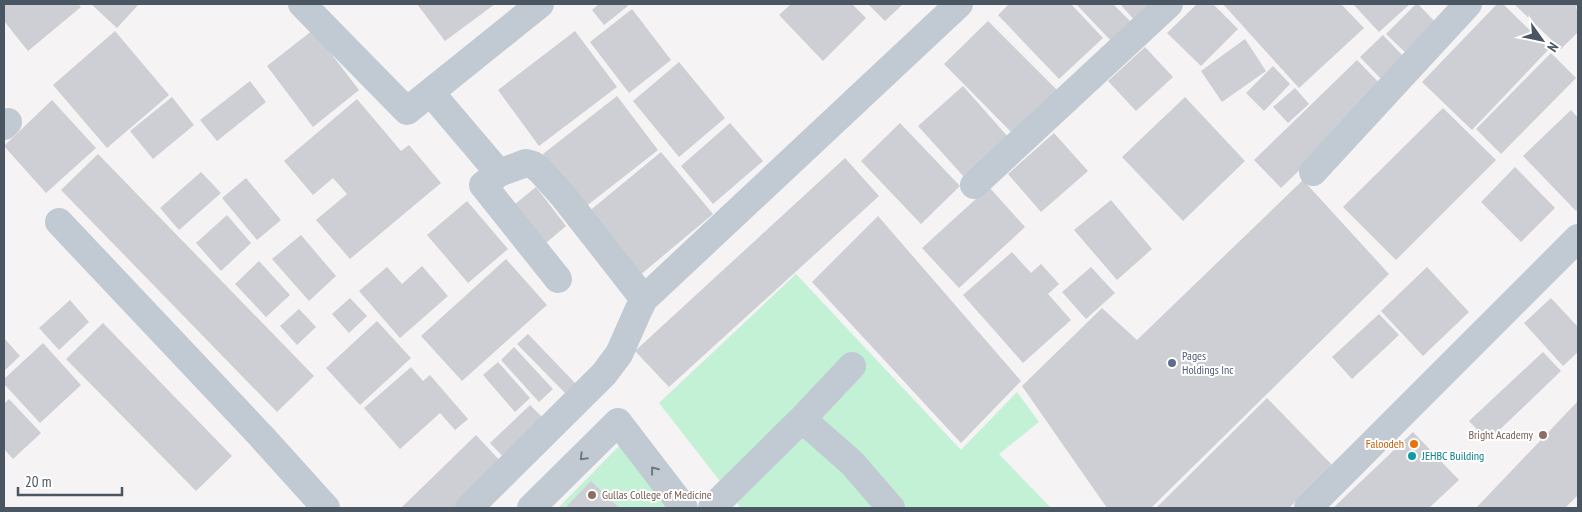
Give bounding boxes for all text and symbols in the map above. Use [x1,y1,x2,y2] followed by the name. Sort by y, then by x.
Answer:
[1517,15,1567,65] north arrow
[1543,39,1563,55] text: N
[1182,348,1234,377] place label: Pages Holdings Inc
[1166,357,1178,369] marker: Pages Holdings Inc
[1468,427,1533,442] place label: Bright Academy
[1537,429,1549,441] marker: Bright Academy
[1366,436,1404,451] place label: Faloodeh
[1408,438,1420,450] marker: Faloodeh
[1421,448,1484,463] place label: JEHBC Building
[1406,450,1418,462] marker: JEHBC Building
[580,451,589,460] one-way arrow
[18,464,121,496] scale bar
[652,467,660,476] one-way arrow
[25,472,51,491] text: 20 m
[602,487,712,502] place label: Gullas College of Medicine
[586,489,598,501] marker: Gullas College of Medicine

